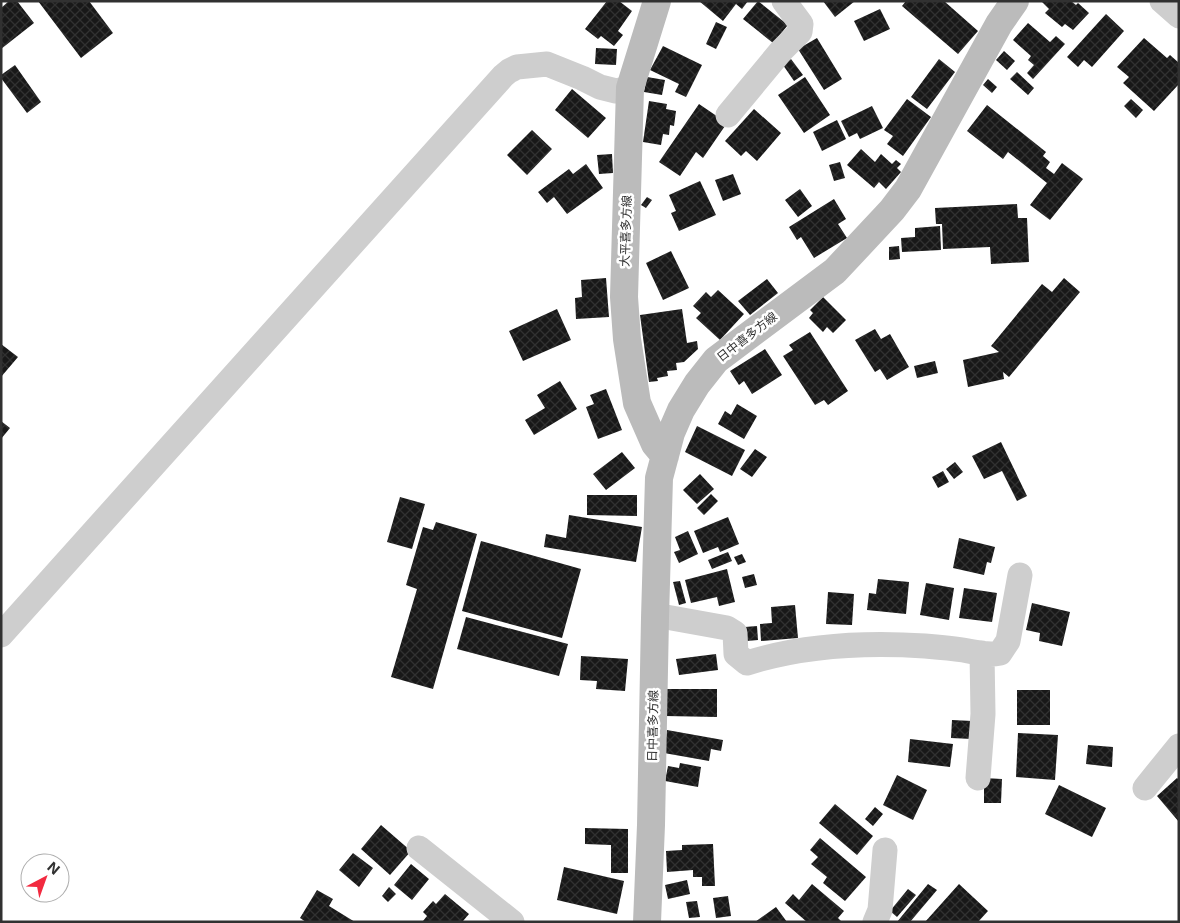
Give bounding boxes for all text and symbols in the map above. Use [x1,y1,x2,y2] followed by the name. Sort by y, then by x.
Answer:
[617,195,634,267] street label: 大平喜多方線
[714,309,780,365] street label: 日中喜多方線
[644,690,661,762] street label: 日中喜多方線
[20,853,70,903] north arrow
[44,858,63,878] text: N

